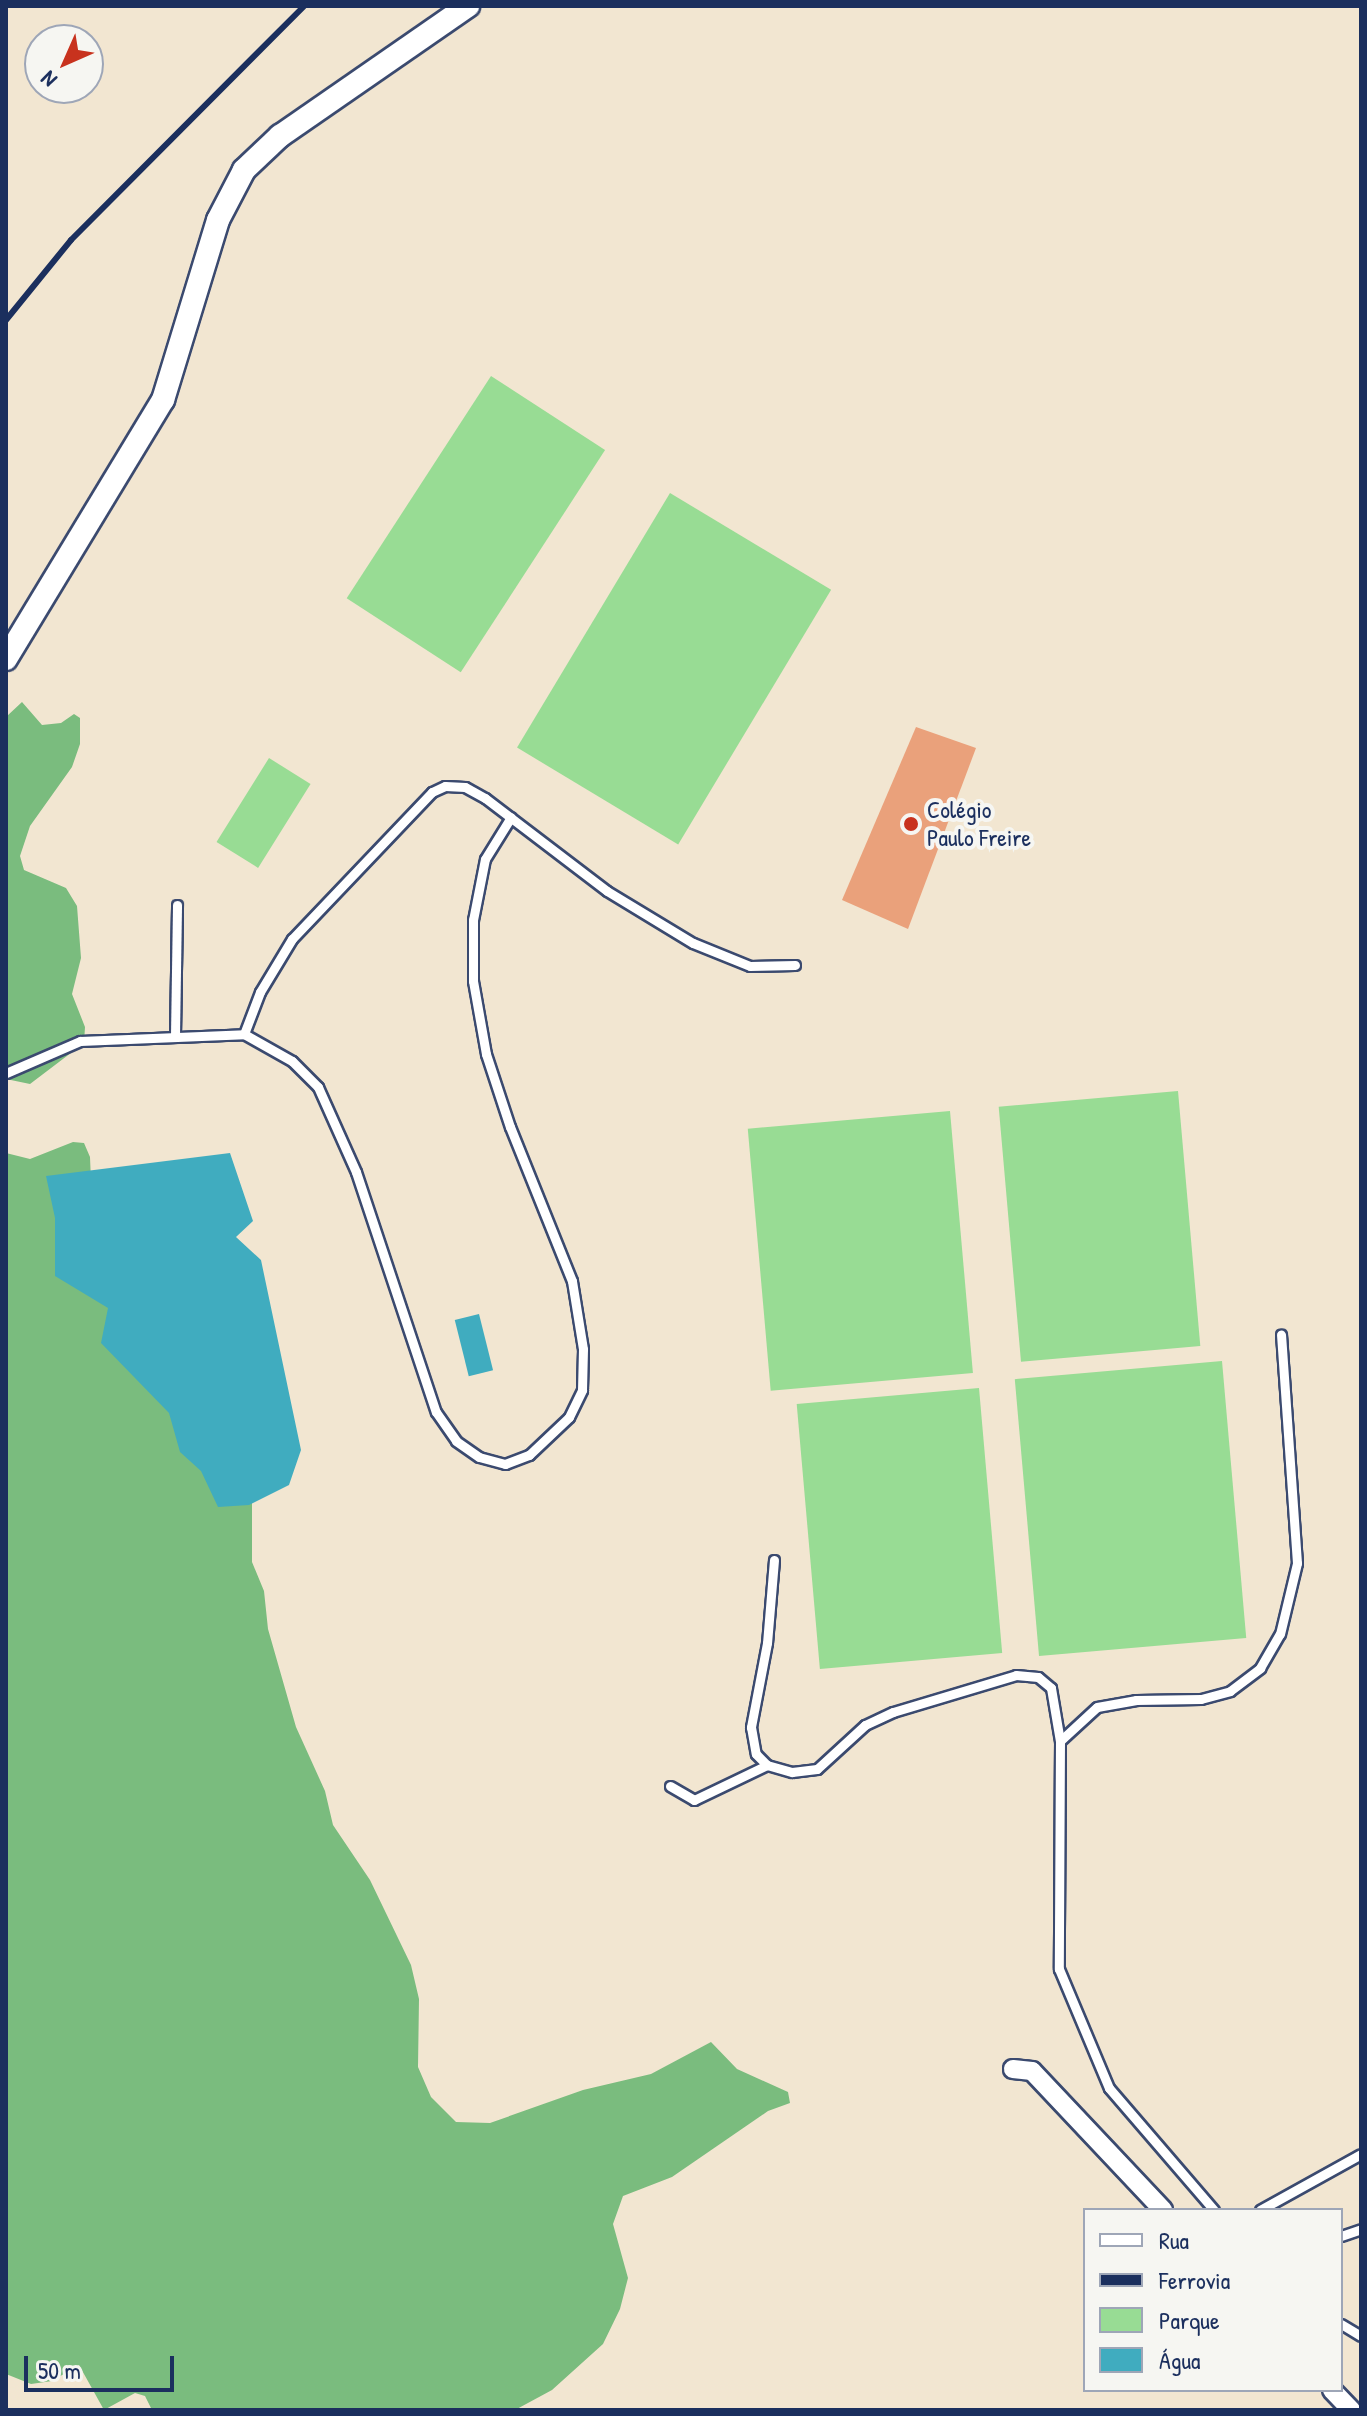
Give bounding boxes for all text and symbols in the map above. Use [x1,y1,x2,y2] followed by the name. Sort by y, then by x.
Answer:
[24,24,104,104] north arrow
[34,65,63,94] text: N
[927,796,1031,852] place label: Colégio Paulo Freire
[902,815,920,833] marker: Colégio Paulo Freire
[1083,2208,1343,2392] legend
[1159,2224,1189,2256] text: Rua
[1159,2264,1230,2296] text: Ferrovia
[1159,2304,1219,2336] text: Parque
[28,2340,178,2390] scale bar
[1159,2344,1200,2376] text: Água
[38,2354,81,2386] text: 50 m

